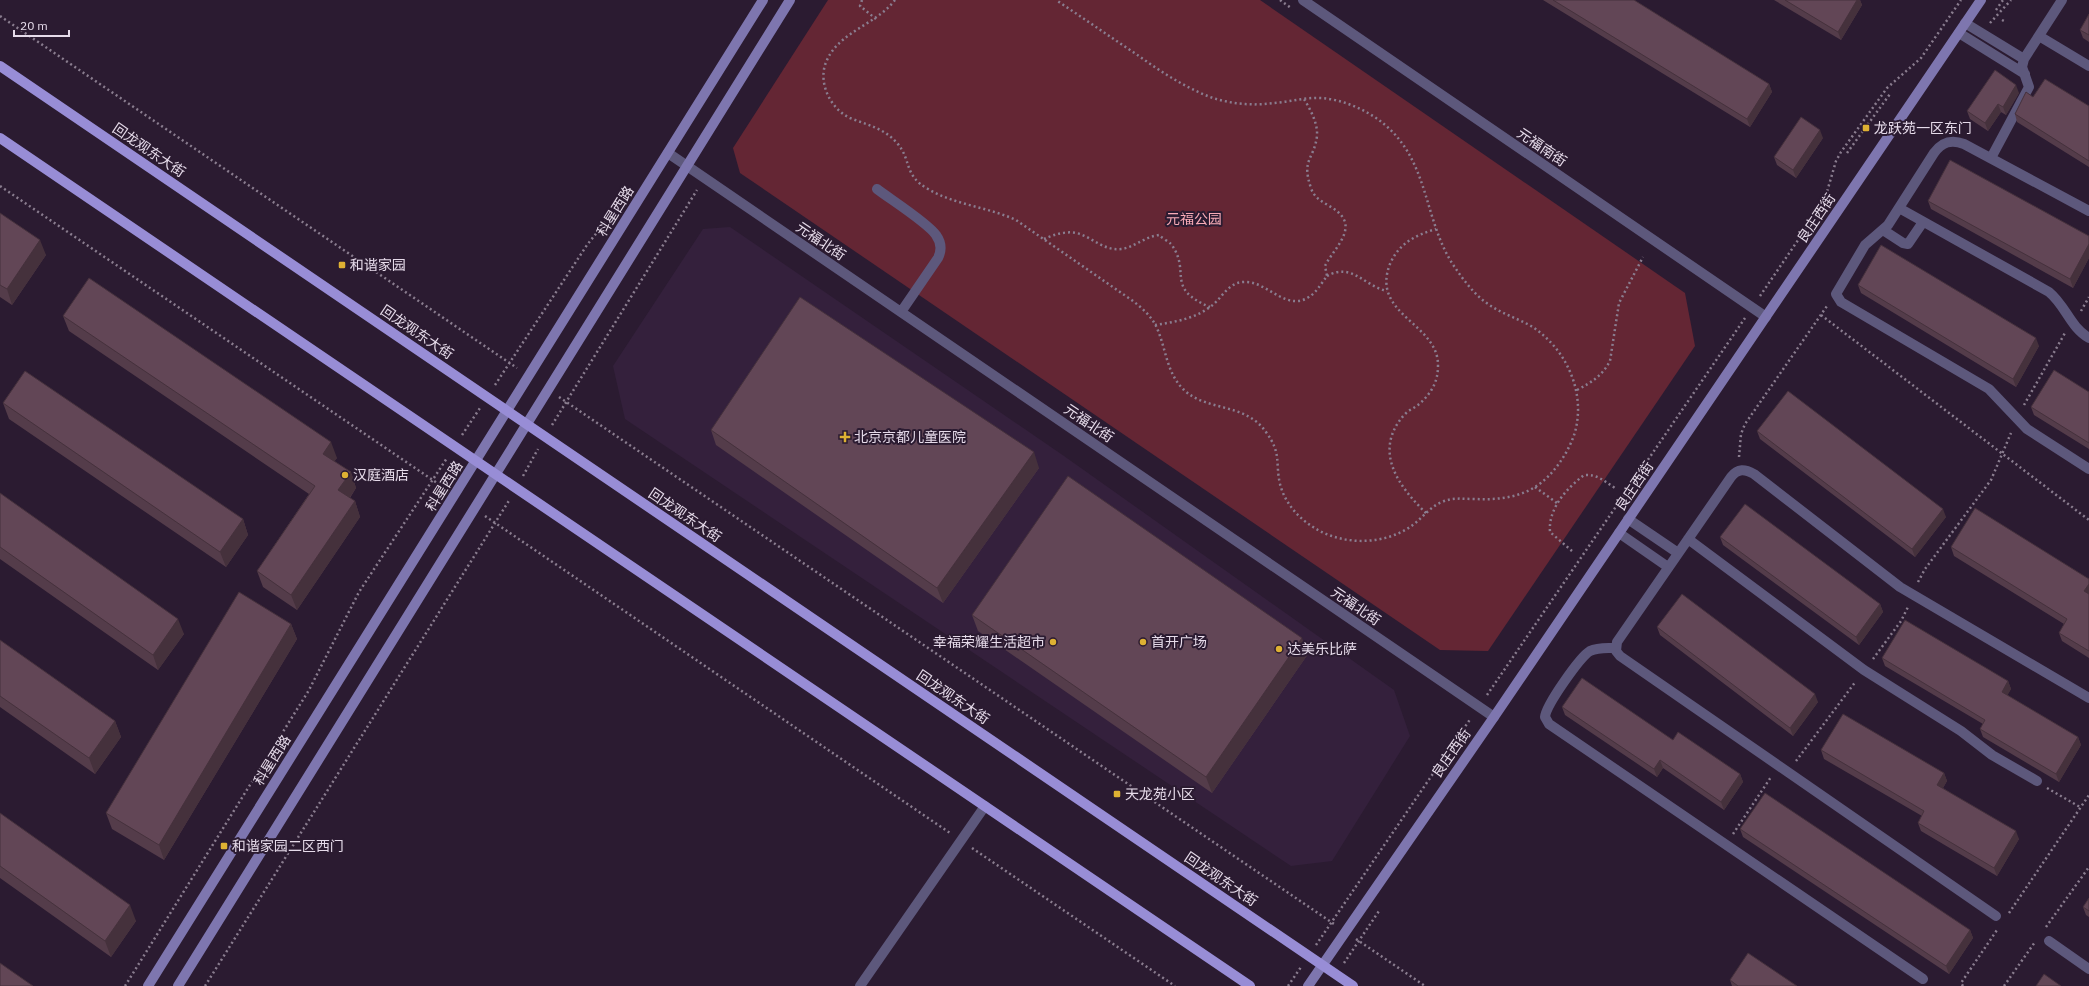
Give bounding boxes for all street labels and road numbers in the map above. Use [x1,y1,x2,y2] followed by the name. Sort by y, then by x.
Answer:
[109,119,189,181] street label: 回龙观东大街
[1514,124,1570,170] street label: 元福南街
[593,182,637,240] street label: 科星西路
[1793,190,1839,246] street label: 良庄西街
[793,218,849,264] street label: 元福北街
[377,301,457,363] street label: 回龙观东大街
[1061,400,1117,446] street label: 元福北街
[422,457,466,515] street label: 科星西路
[1611,458,1657,514] street label: 良庄西街
[645,484,725,546] street label: 回龙观东大街
[1328,583,1384,629] street label: 元福北街
[913,666,993,728] street label: 回龙观东大街
[1428,725,1474,781] street label: 良庄西街
[250,731,294,789] street label: 科星西路
[1181,848,1261,910] street label: 回龙观东大街

